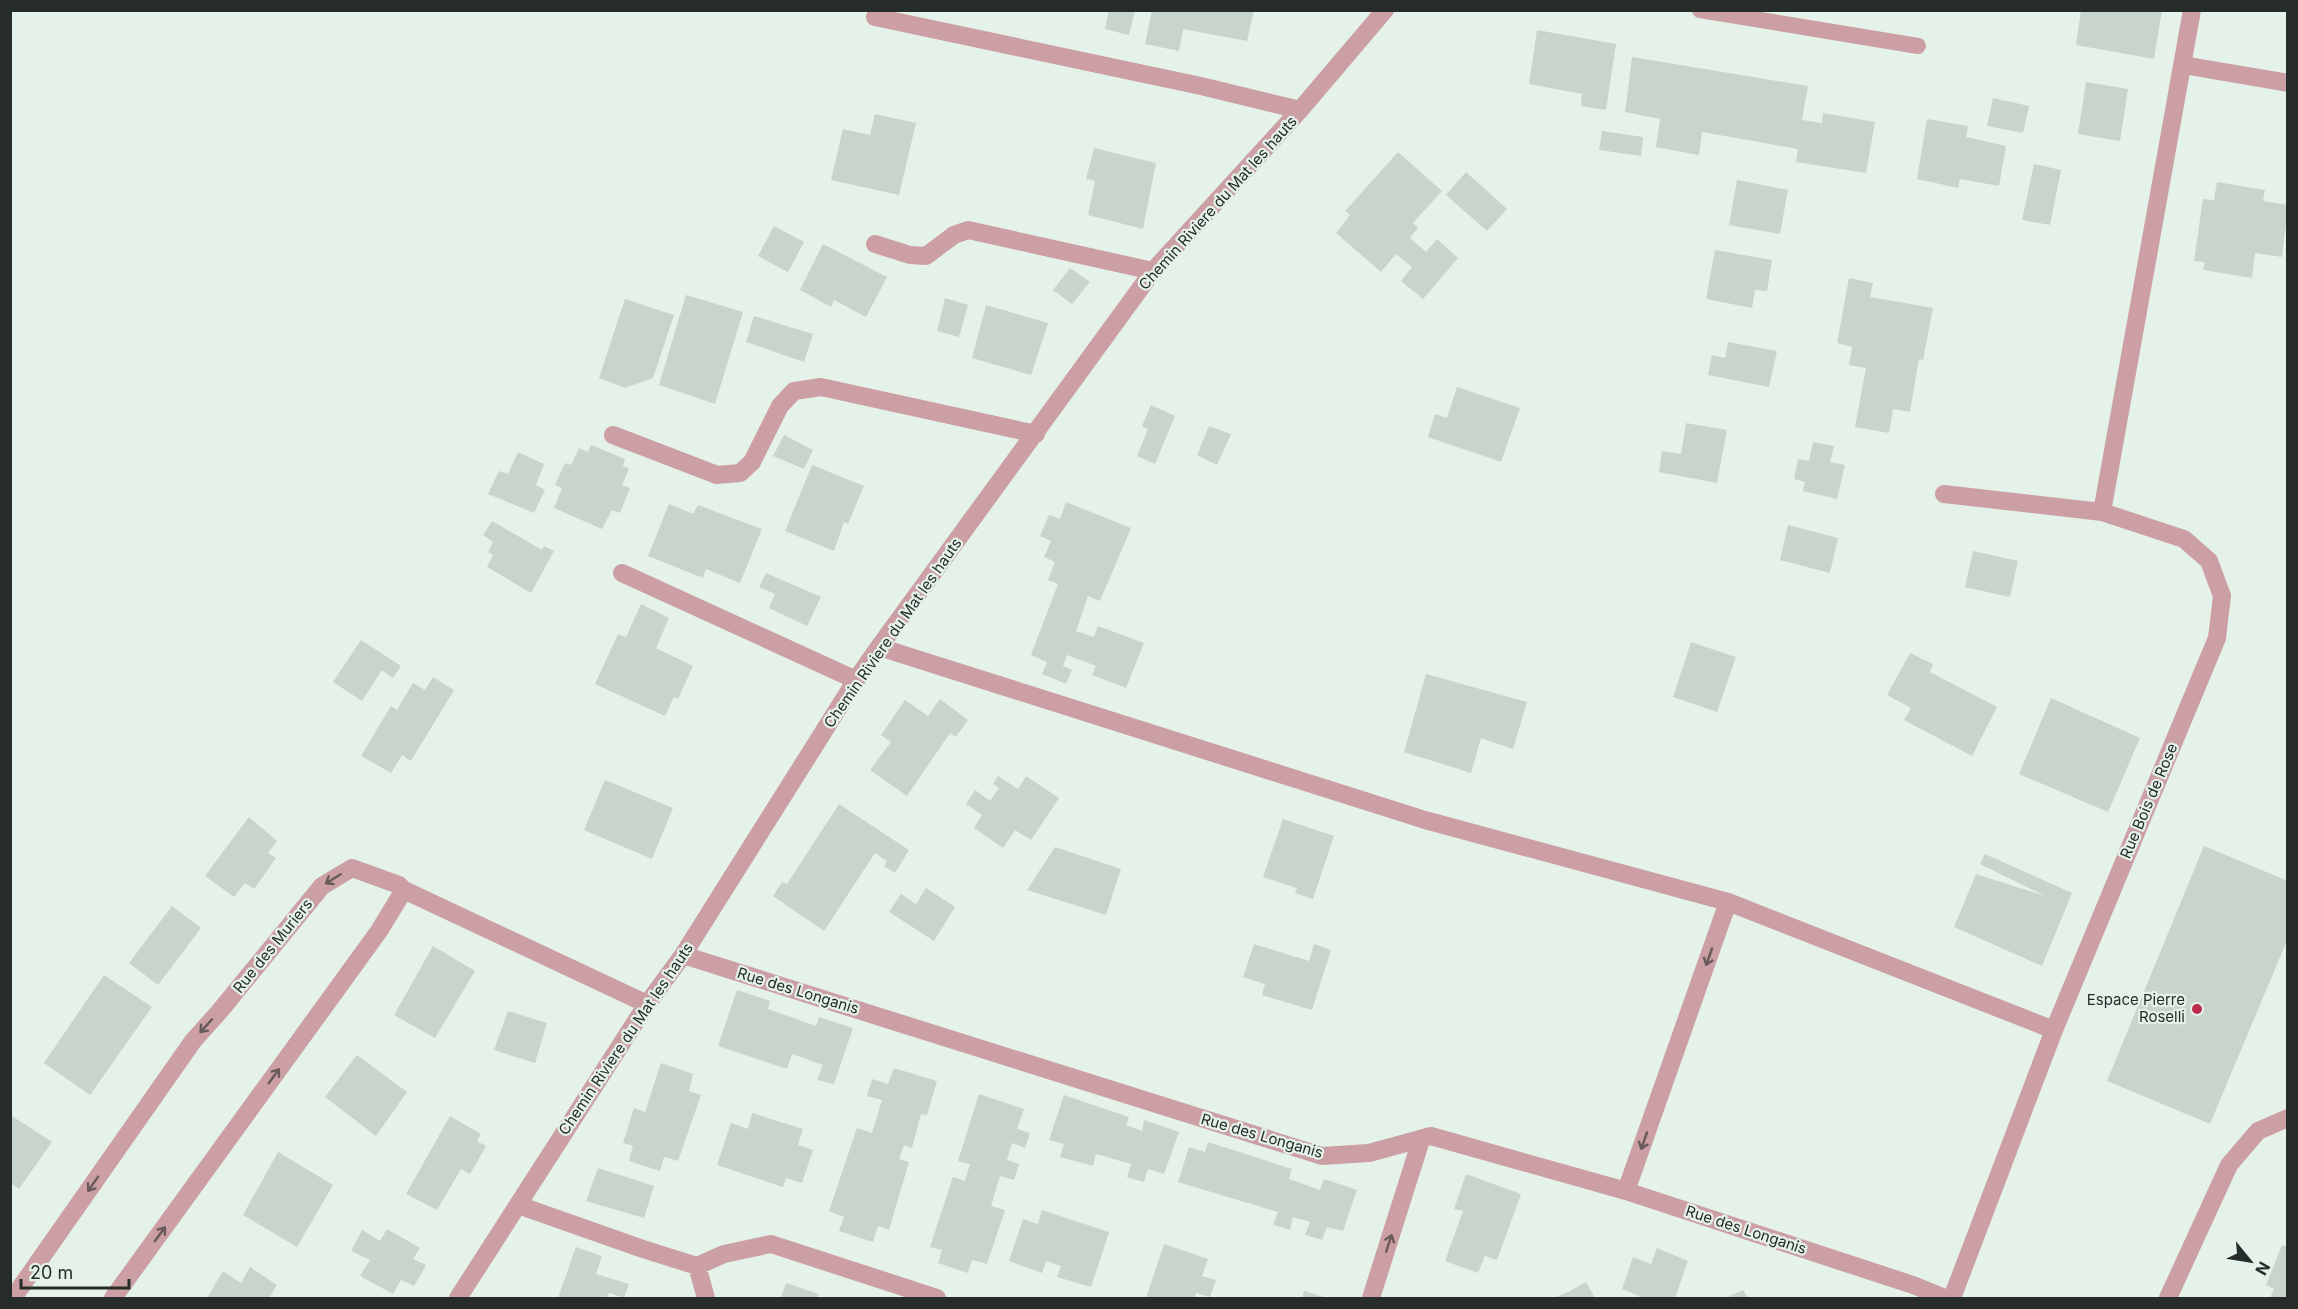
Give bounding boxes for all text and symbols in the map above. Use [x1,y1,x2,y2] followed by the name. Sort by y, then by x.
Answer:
[1134,112,1301,294] street label: Chemin Riviere du Mat les hauts
[820,534,966,731] street label: Chemin Riviere du Mat les hauts
[2116,740,2181,861] street label: Rue Bois de Rose
[325,873,342,886] one-way arrow
[229,895,316,997] street label: Rue des Muriers
[554,939,697,1138] street label: Chemin Riviere du Mat les hauts
[1702,948,1713,966] one-way arrow
[735,963,861,1018] street label: Rue des Longanis
[2087,990,2185,1026] place label: Espace Pierre Roselli
[2190,1002,2204,1016] marker: Espace Pierre Roselli
[199,1019,213,1034] one-way arrow
[268,1068,280,1084] one-way arrow
[1199,1109,1325,1162] street label: Rue des Longanis
[1637,1131,1648,1150] one-way arrow
[86,1176,99,1193] one-way arrow
[1683,1201,1809,1258] street label: Rue des Longanis
[154,1227,166,1243] one-way arrow
[2220,1231,2280,1291] north arrow
[1384,1234,1395,1253] one-way arrow
[21,1252,129,1290] scale bar
[2251,1258,2275,1279] text: N
[30,1262,73,1283] text: 20 m

